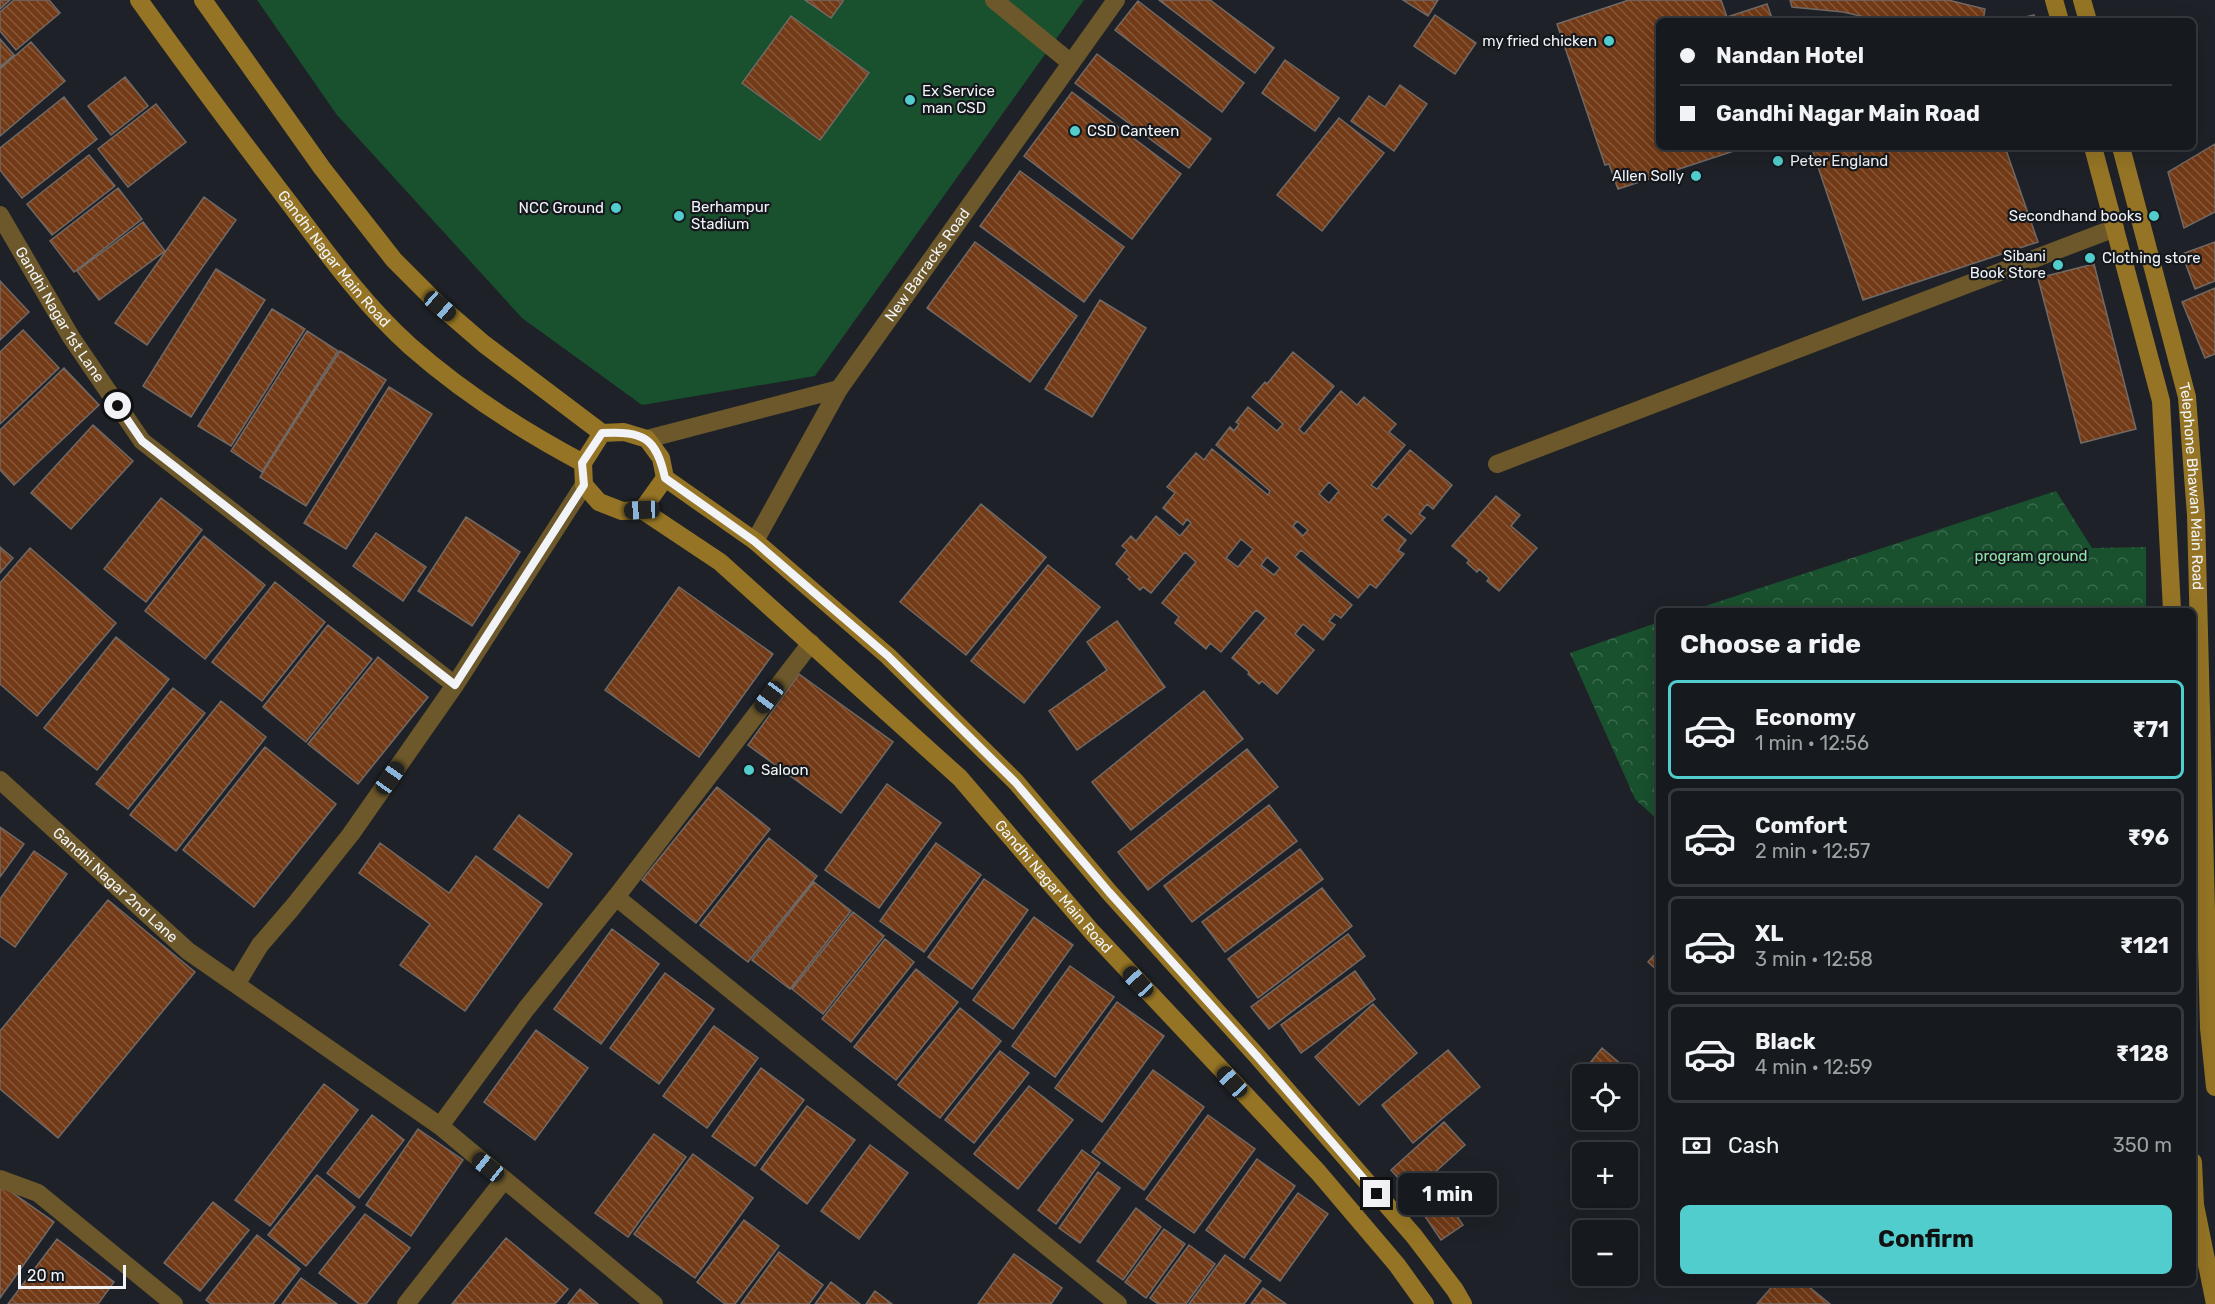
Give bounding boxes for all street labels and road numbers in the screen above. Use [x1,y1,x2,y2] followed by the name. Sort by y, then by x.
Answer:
[274,187,394,331] street label: Gandhi Nagar Main Road
[881,205,974,325] street label: New Barracks Road
[11,243,108,386] street label: Gandhi Nagar 1st Lane
[2175,381,2207,590] street label: Telephone Bhawan Main Road
[991,816,1116,957] street label: Gandhi Nagar Main Road
[49,824,182,946] street label: Gandhi Nagar 2nd Lane

